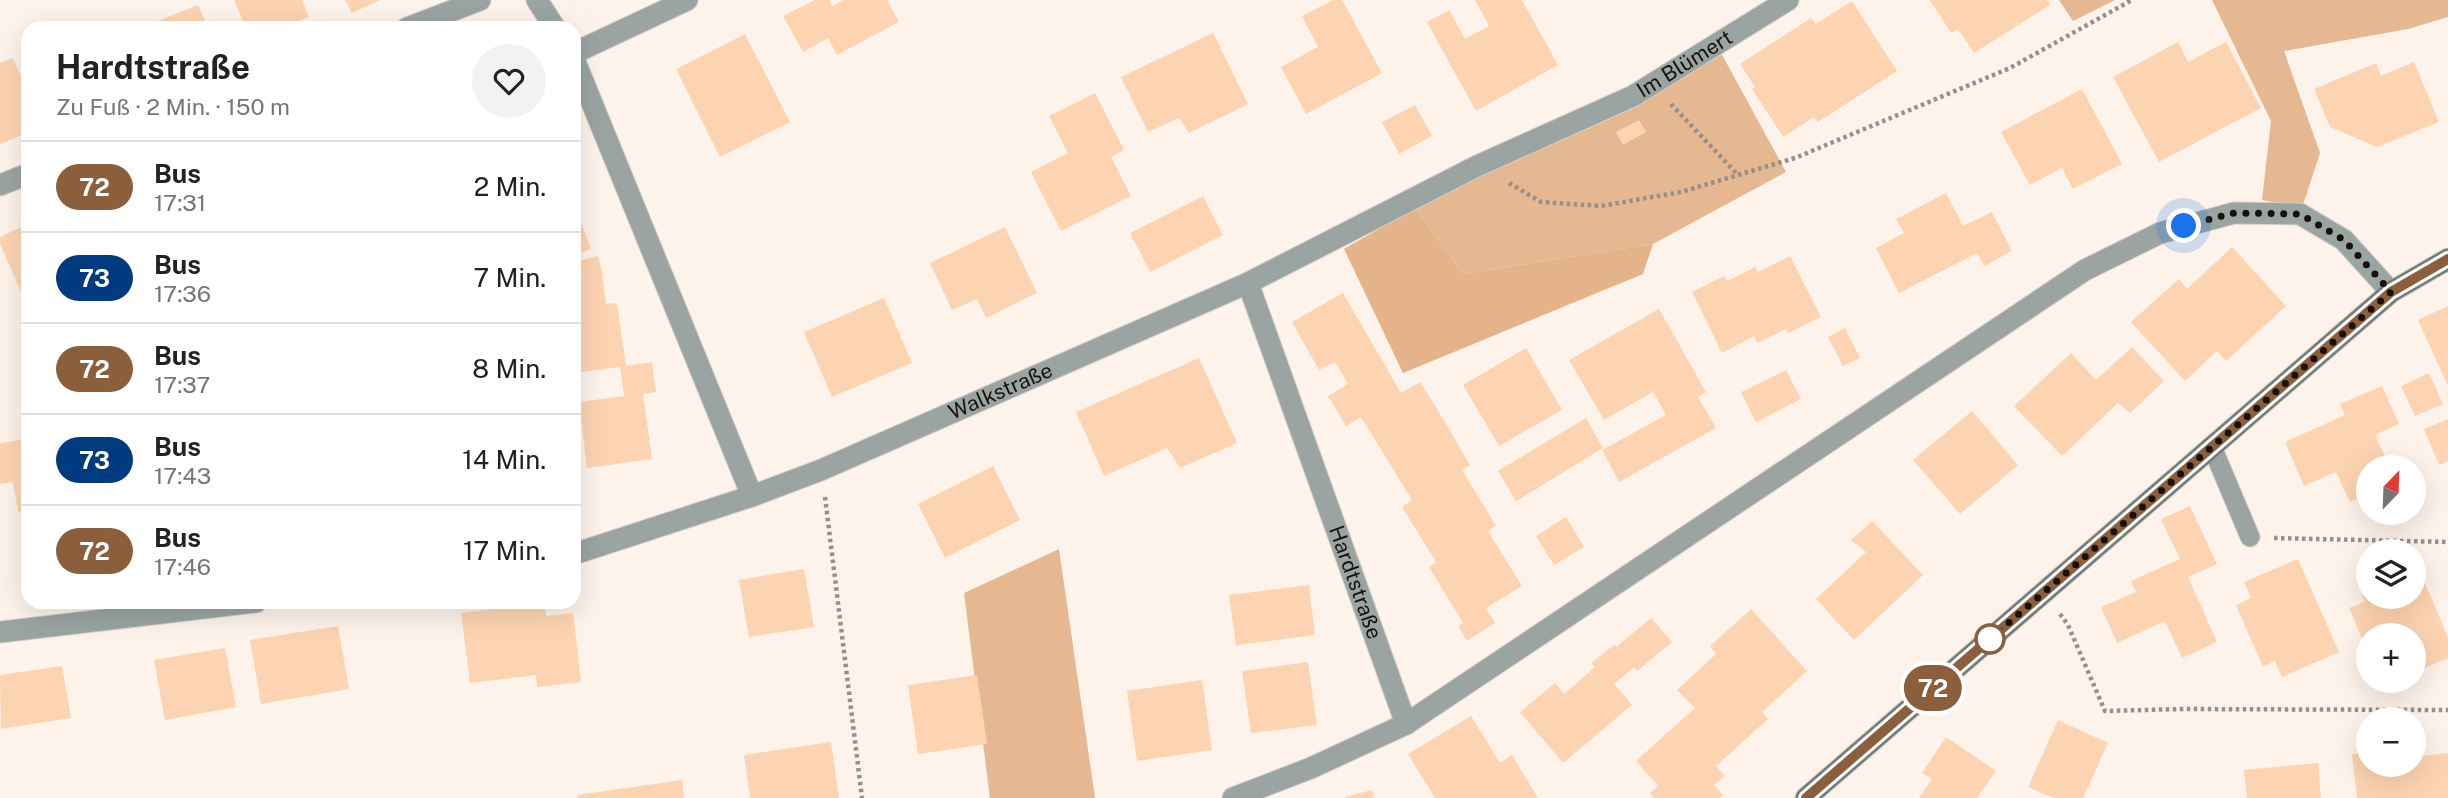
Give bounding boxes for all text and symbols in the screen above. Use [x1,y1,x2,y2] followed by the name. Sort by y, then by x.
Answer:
[1632,25,1737,103] street label: Im Blümert
[472,44,546,118] button: heart
[56,48,250,86] text: Hardtstraße
[56,93,290,120] text: Zu Fuß · 2 Min. · 150 m
[154,158,201,189] text: Bus
[474,171,546,202] text: 2 Min.
[79,173,110,201] text: 72
[154,189,206,216] text: 17:31
[2166,208,2201,243] your location
[154,249,201,280] text: Bus
[474,262,546,293] text: 7 Min.
[79,264,110,292] text: 73
[154,280,211,307] text: 17:36
[154,340,201,371] text: Bus
[472,353,546,384] text: 8 Min.
[79,355,110,383] text: 72
[945,357,1056,425] street label: Walkstraße
[154,371,210,398] text: 17:37
[154,431,201,462] text: Bus
[462,444,546,475] text: 14 Min.
[79,446,110,474] text: 73
[2356,455,2426,525] north arrow
[2356,455,2426,777] map controls
[154,462,211,489] text: 17:43
[154,522,201,553] text: Bus
[1324,522,1388,642] street label: Hardtstraße
[463,535,546,566] text: 17 Min.
[79,537,110,565] text: 72
[2356,539,2426,609] button: layers
[154,553,211,580] text: 17:46
[2356,623,2426,693] button: +
[1975,624,2005,654] unlabelled marker
[1902,665,1965,711] line badge: 72
[1918,674,1948,702] text: 72
[2356,707,2426,777] button: −

